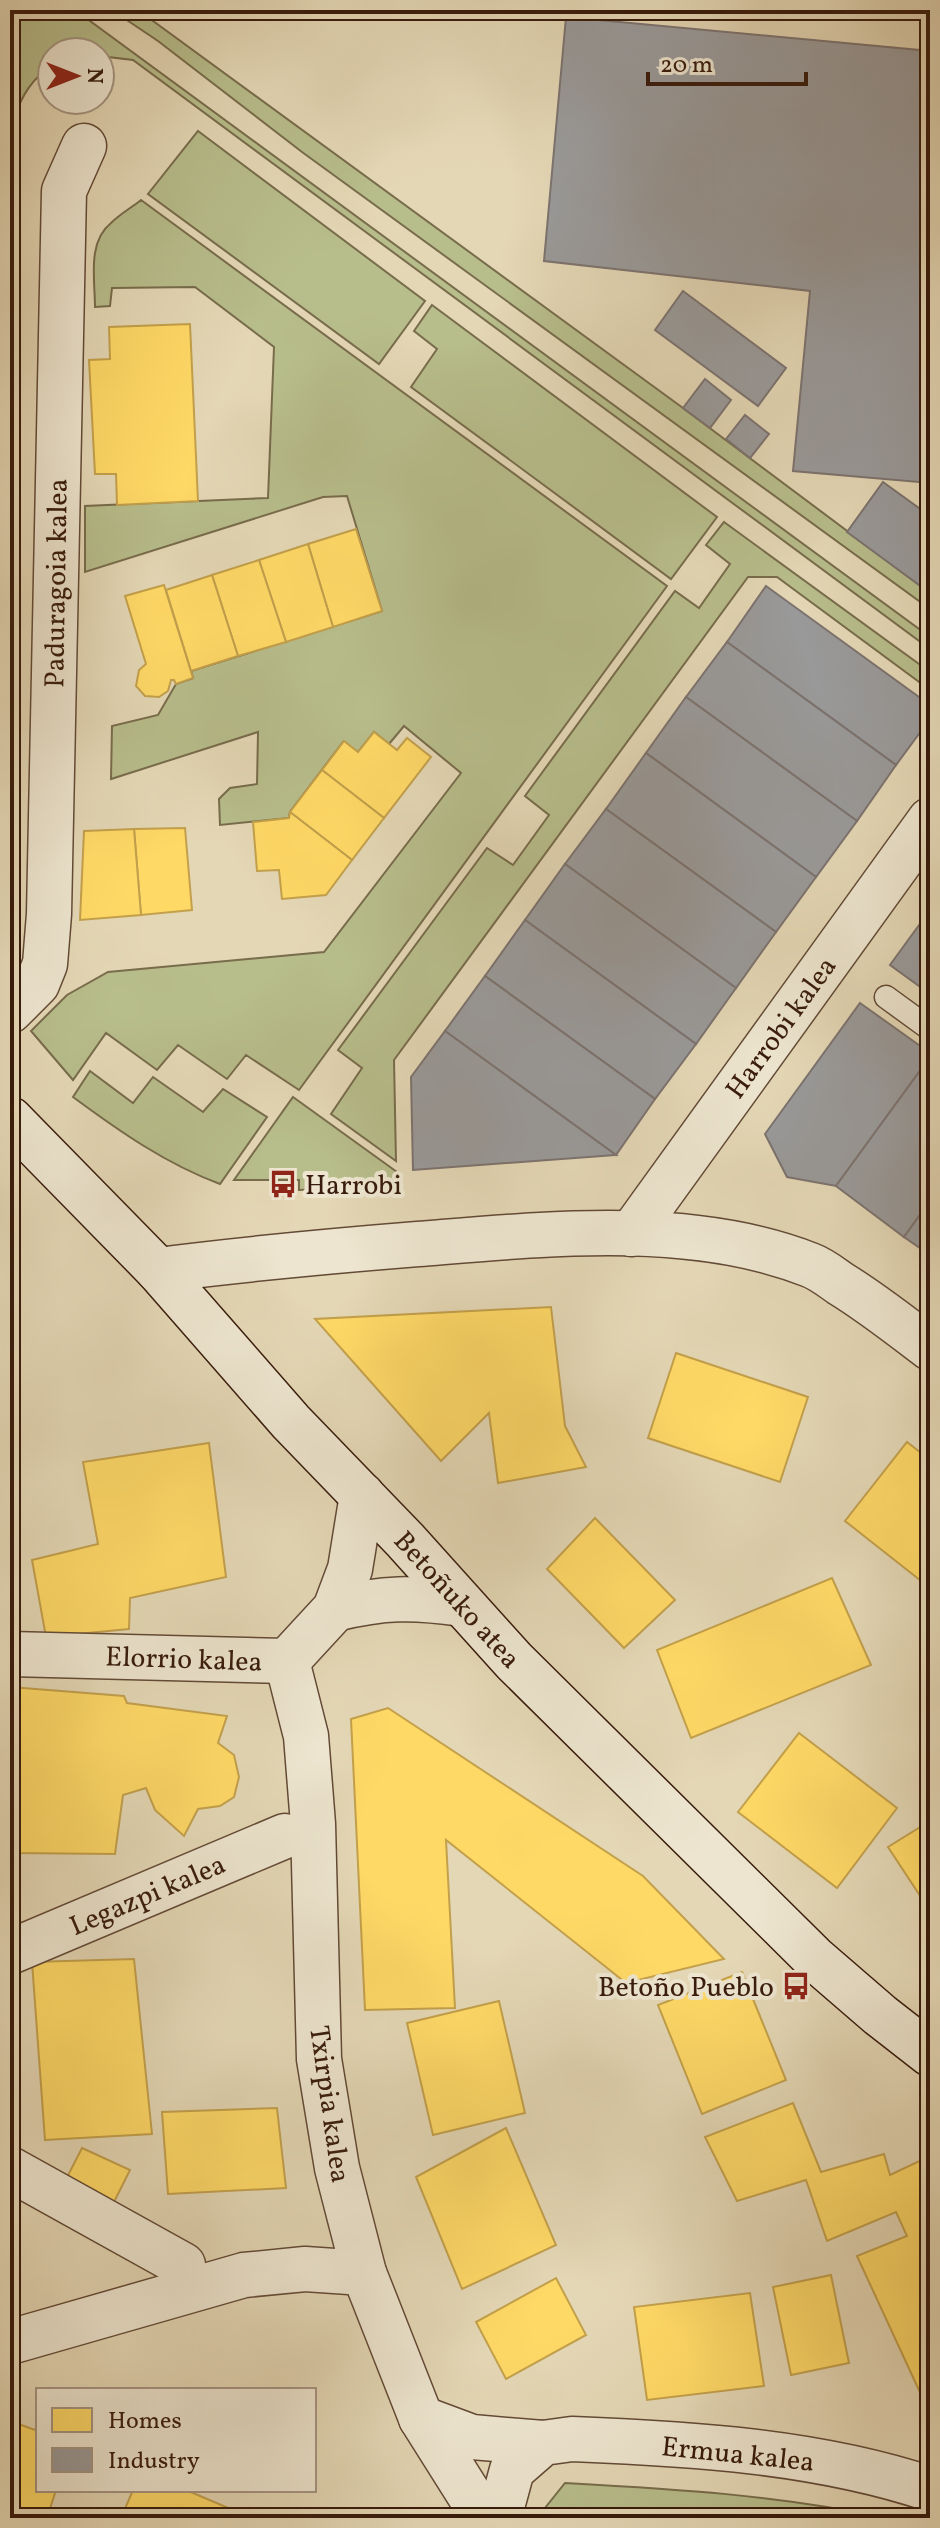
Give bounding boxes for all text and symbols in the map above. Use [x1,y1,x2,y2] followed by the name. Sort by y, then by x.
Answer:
[36,36,116,116] north arrow
[648,36,806,86] scale bar
[660,49,713,83] text: 20 m
[78,68,109,84] text: N
[36,478,79,688] street label: Paduragoia kalea
[717,949,847,1108] street label: Harrobi kalea
[305,1167,402,1206] place label: Harrobi
[268,1169,298,1199] bus stop icon: Harrobi
[384,1523,529,1678] street label: Betoñuko atea
[105,1638,263,1683] street label: Elorrio kalea
[64,1846,232,1947] street label: Legazpi kalea
[598,1969,774,2008] place label: Betoño Pueblo
[781,1971,811,2001] bus stop icon: Betoño Pueblo
[298,2023,359,2186] street label: Txirpia kalea
[36,2388,316,2492] legend
[108,2405,182,2439] text: Homes
[659,2428,816,2483] street label: Ermua kalea
[108,2445,200,2479] text: Industry

